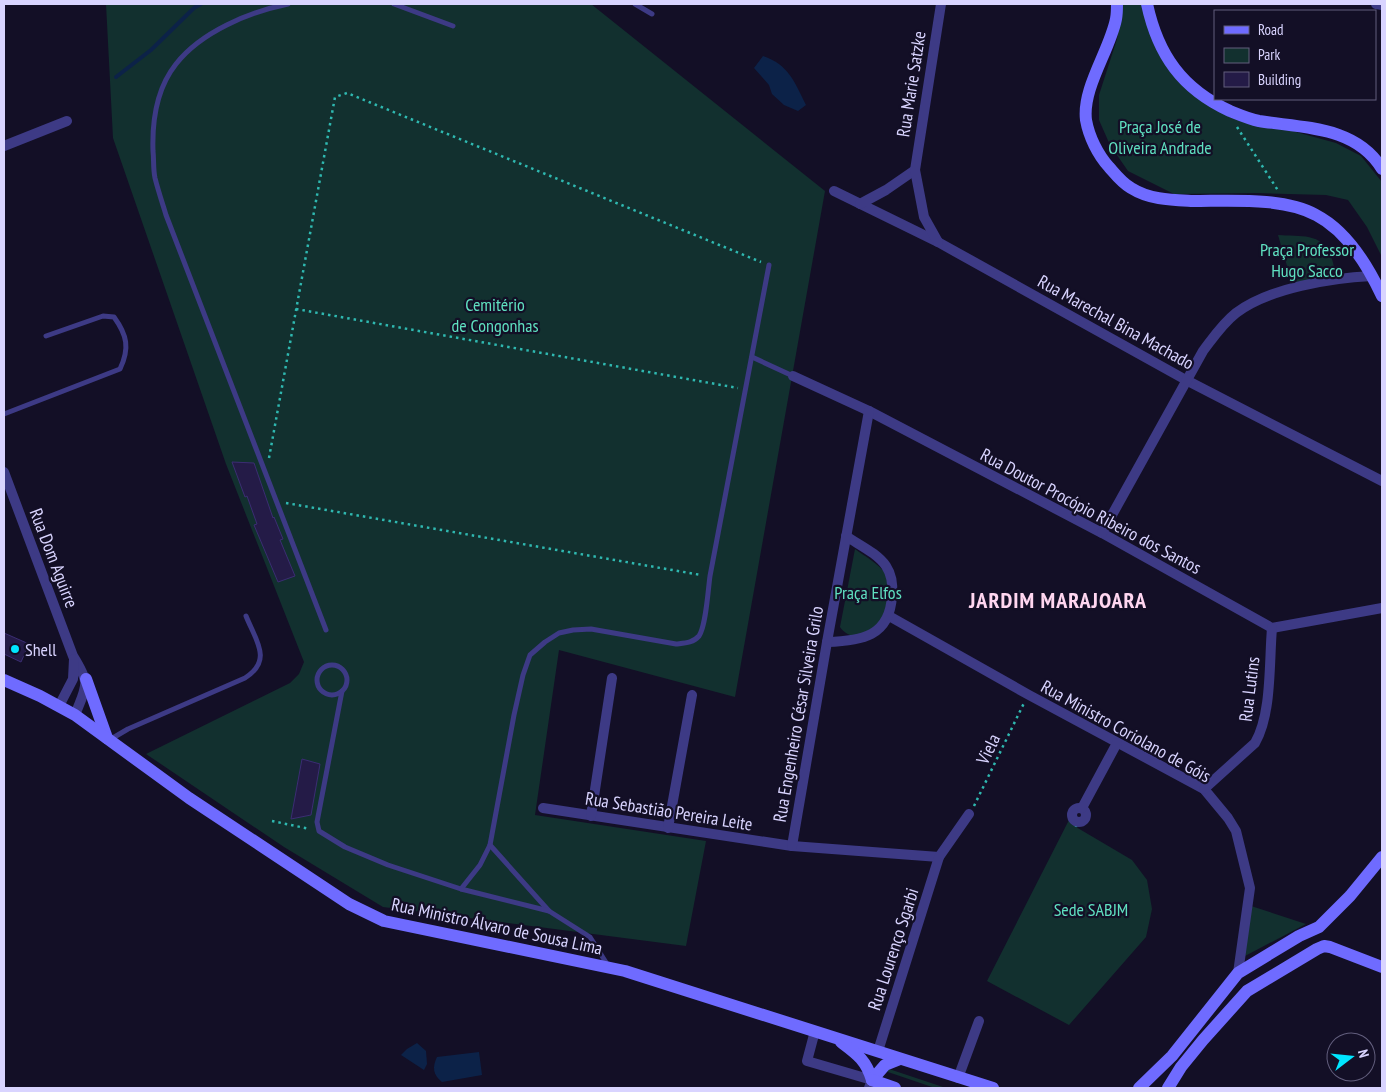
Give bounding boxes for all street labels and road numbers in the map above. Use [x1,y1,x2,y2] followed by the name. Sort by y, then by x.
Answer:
[891,29,931,139] street label: Rua Marie Satzke
[1034,270,1198,375] street label: Rua Marechal Bina Machado
[977,443,1205,579] street label: Rua Doutor Procópio Ribeiro dos Santos
[24,505,84,611] street label: Rua Dom Aguirre
[768,604,828,824] street label: Rua Engenheiro César Silveira Grilo
[1234,655,1264,723] street label: Rua Lutins
[1037,675,1215,787] street label: Rua Ministro Coriolano de Góis
[970,730,1005,769] street label: Viela
[584,786,754,836] street label: Rua Sebastião Pereira Leite
[862,885,924,1013] street label: Rua Lourenço Sgarbi
[390,892,604,960] street label: Rua Ministro Álvaro de Sousa Lima

